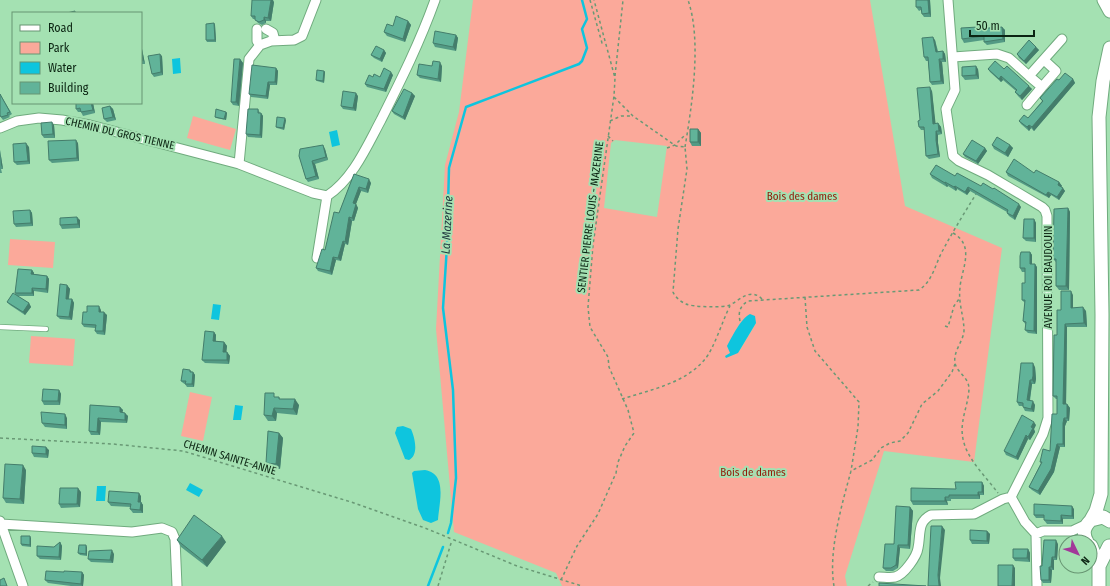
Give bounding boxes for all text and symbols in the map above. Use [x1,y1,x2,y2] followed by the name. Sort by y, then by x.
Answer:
[12,12,142,104] legend
[970,12,1034,38] scale bar
[976,19,1000,33] text: 50 m
[48,21,73,35] text: Road
[48,41,70,55] text: Park
[48,61,77,75] text: Water
[48,81,89,95] text: Building
[64,115,176,152] street label: CHEMIN DU GROS TIENNE
[575,141,606,294] street label: SENTIER PIERRE LOUIS - MAZERINE
[767,190,837,203] park label: Bois des dames
[438,195,456,254] water label: La Mazerine
[1042,226,1055,328] street label: AVENUE ROI BAUDOUIN
[182,437,278,478] street label: CHEMIN SAINTE-ANNE
[720,466,786,479] park label: Bois de dames
[1058,534,1098,574] north arrow
[1078,554,1092,567] text: N

